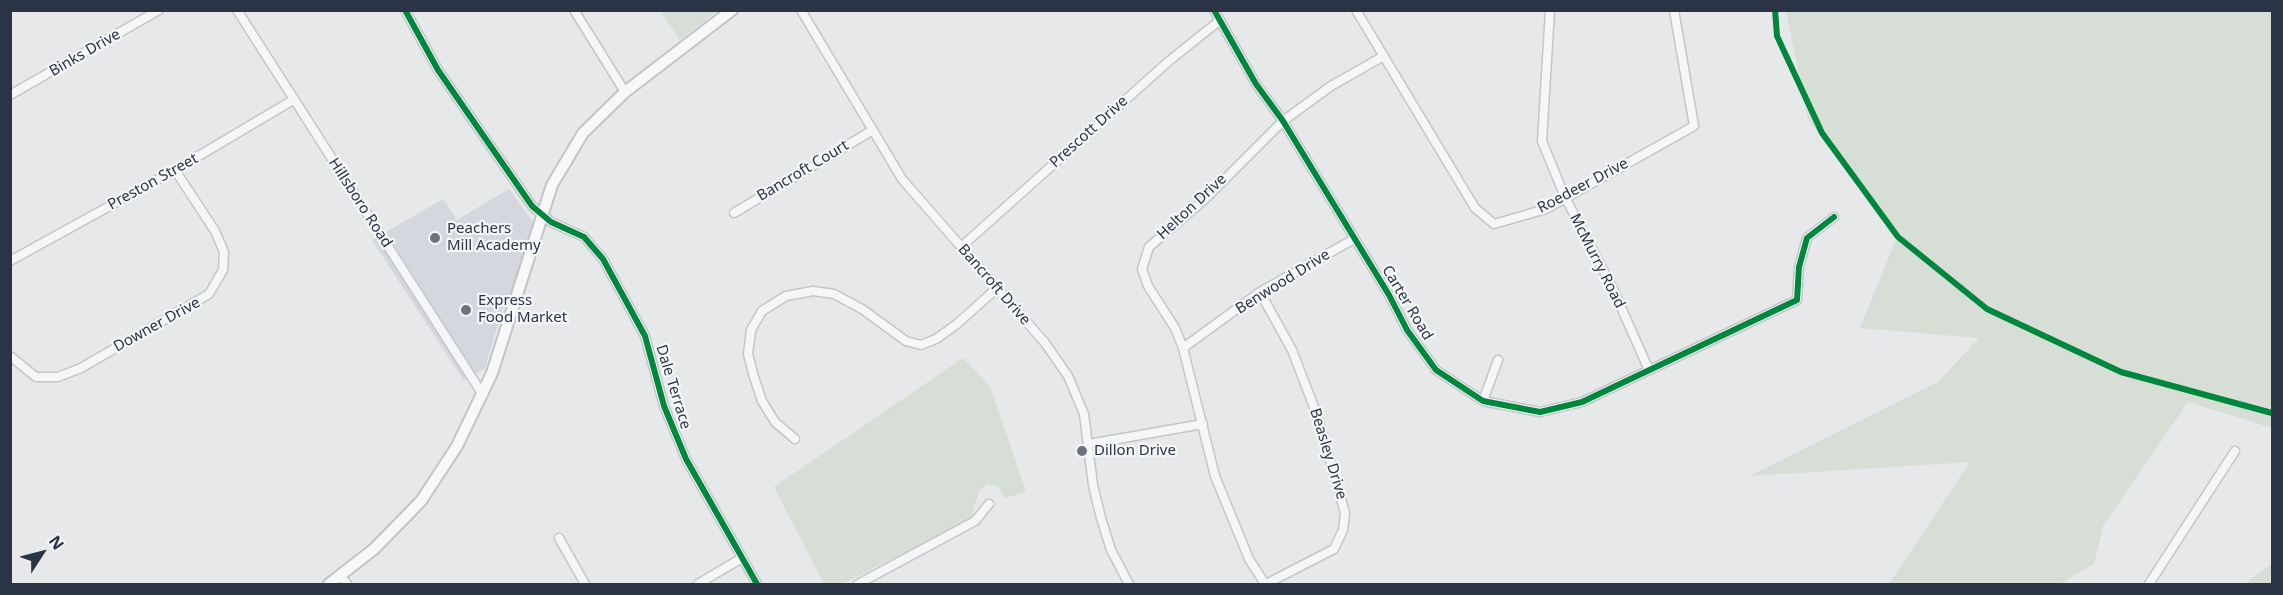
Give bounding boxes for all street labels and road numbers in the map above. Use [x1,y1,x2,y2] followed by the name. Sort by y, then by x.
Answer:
[46,25,124,81] street label: Binks Drive
[1046,92,1132,172] street label: Prescott Drive
[754,137,852,205] street label: Bancroft Court
[105,150,201,214] street label: Preston Street
[324,155,396,251] street label: Hillsboro Road
[1535,155,1631,217] street label: Roedeer Drive
[1154,170,1230,244] street label: Helton Drive
[1565,211,1629,311] street label: McMurry Road
[954,241,1034,329] street label: Bancroft Drive
[1233,246,1333,318] street label: Benwood Drive
[1378,262,1436,344] street label: Carter Road
[110,294,204,356] street label: Downer Drive
[652,343,694,431] street label: Dale Terrace
[1306,406,1350,502] street label: Beasley Drive

